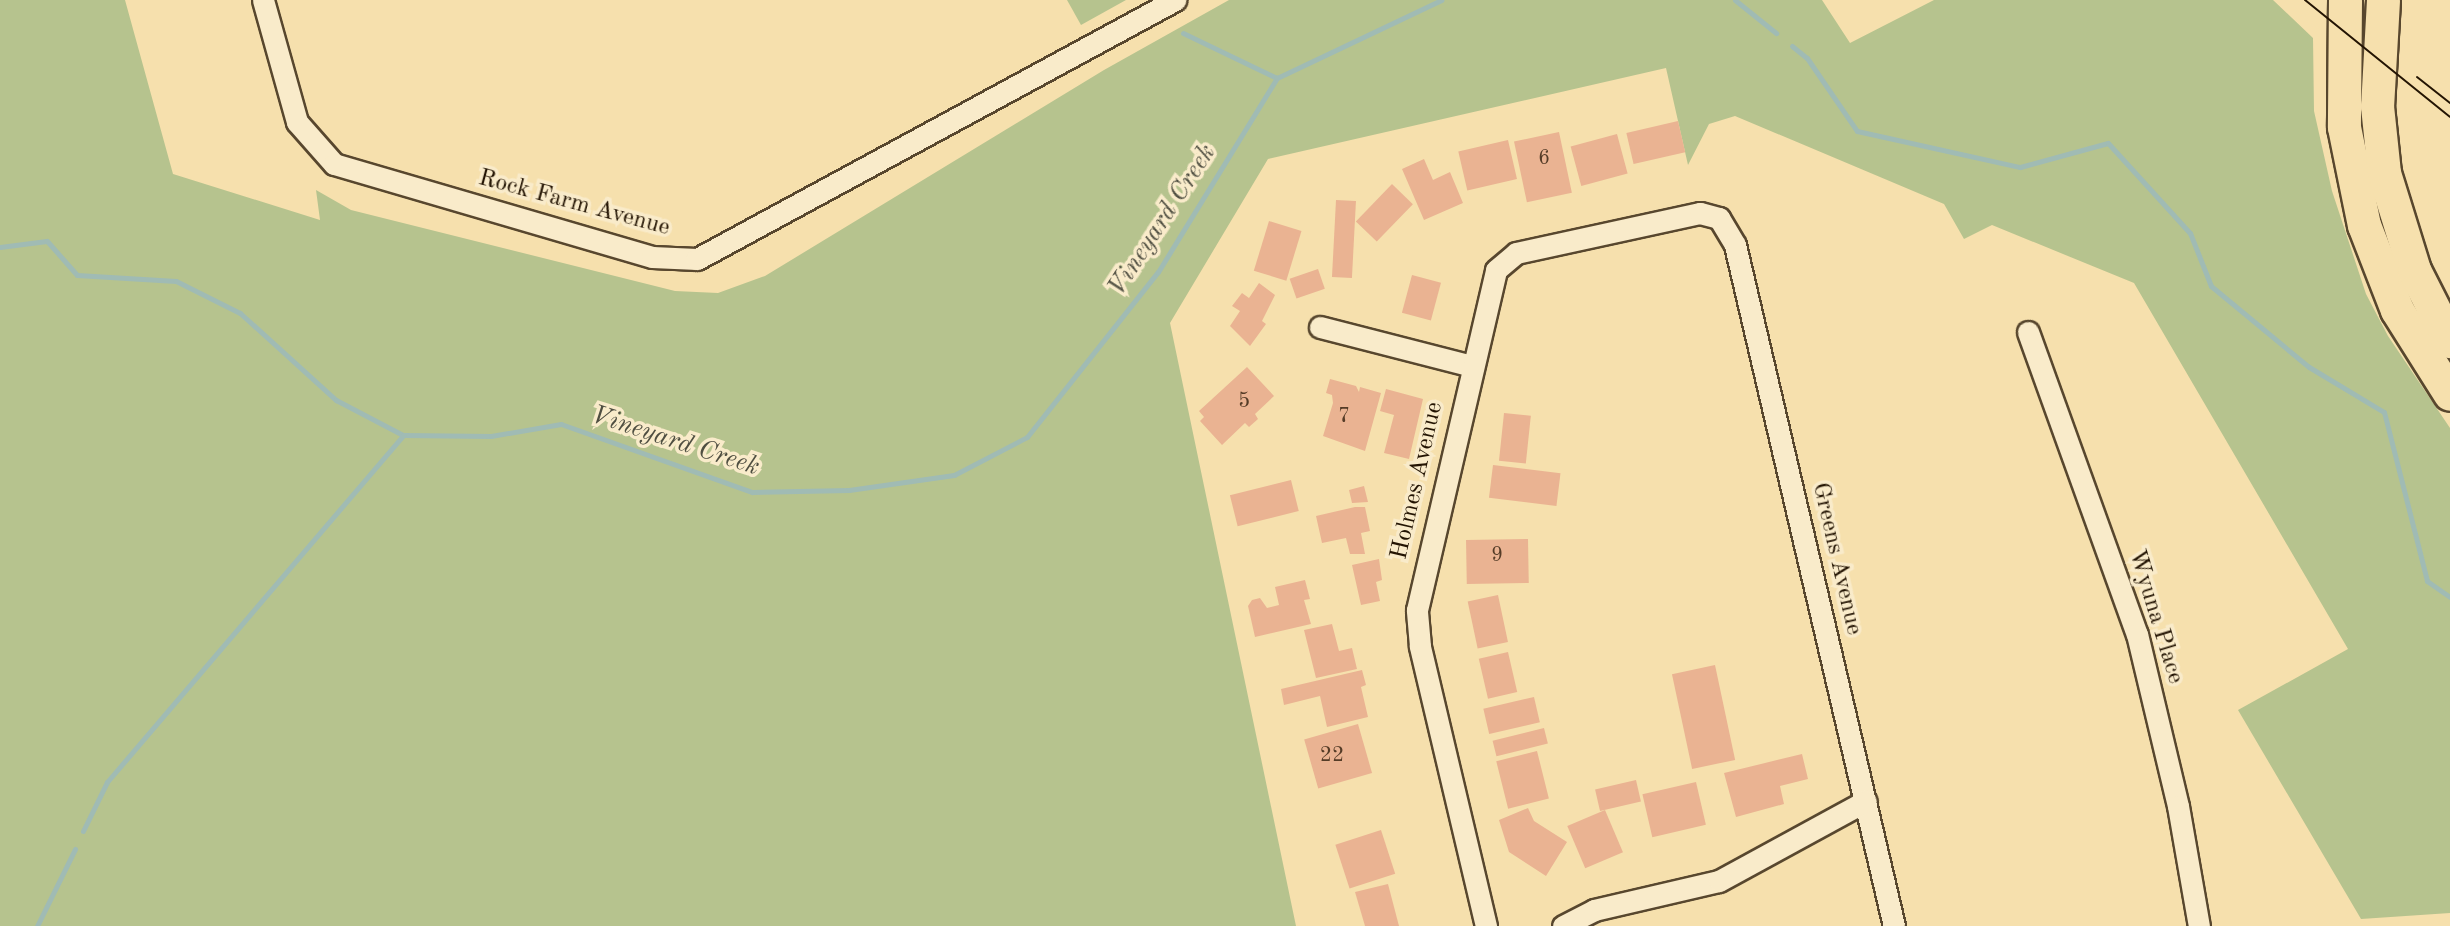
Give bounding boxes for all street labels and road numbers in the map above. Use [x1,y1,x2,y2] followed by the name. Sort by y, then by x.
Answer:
[475,165,673,243] street label: Rock Farm Avenue
[1386,399,1450,563] street label: Holmes Avenue
[1804,480,1868,638] street label: Greens Avenue
[2121,546,2189,688] street label: Wyuna Place

